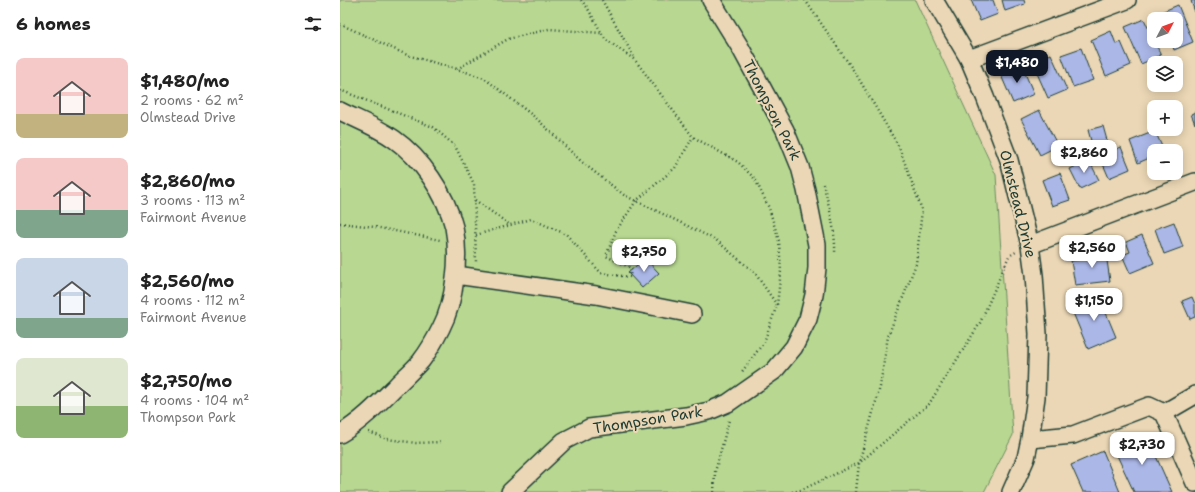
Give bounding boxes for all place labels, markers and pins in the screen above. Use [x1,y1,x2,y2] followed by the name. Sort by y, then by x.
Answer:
[984,50,1050,84] pin: $1,480
[1051,140,1117,174] pin: $2,860
[1059,235,1125,269] pin: $2,560
[611,239,677,273] pin: $2,750
[1061,288,1127,322] pin: $1,150
[1109,432,1175,466] pin: $2,730

